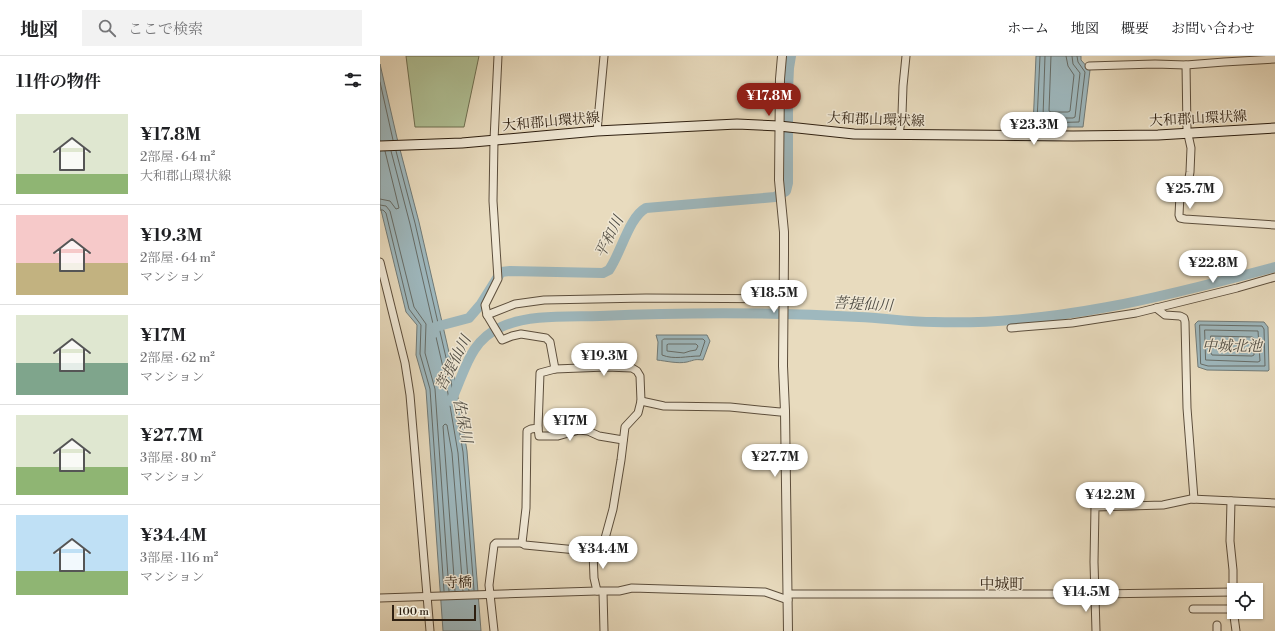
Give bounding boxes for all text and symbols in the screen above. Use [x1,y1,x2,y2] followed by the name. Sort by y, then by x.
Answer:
[82,10,362,46] search box
[96,17,118,39] icon: search
[20,18,58,42] text: 地図
[128,20,203,39] text: ここで検索
[1007,20,1049,38] text: ホーム
[1071,20,1099,38] text: 地図
[1121,20,1149,38] text: 概要
[1171,20,1255,38] text: お問い合わせ
[342,69,364,91] icon: filters
[16,71,101,93] text: 11件の物件
[736,83,802,117] pin: ¥17.8M
[746,88,792,104] text: ¥17.8M
[1149,107,1247,131] street label: 大和郡山環状線
[501,109,601,135] street label: 大和郡山環状線
[827,109,925,131] street label: 大和郡山環状線
[1001,112,1067,146] pin: ¥23.3M
[1009,117,1059,133] text: ¥23.3M
[140,124,201,146] text: ¥17.8M
[48,130,96,178] icon: home
[140,149,215,165] text: 2部屋 · 64 m²
[140,168,231,184] text: 大和郡山環状線
[1157,176,1223,210] pin: ¥25.7M
[1165,181,1215,197] text: ¥25.7M
[591,211,629,262] water label: 平和川
[140,225,202,247] text: ¥19.3M
[48,231,96,279] icon: home
[140,250,215,266] text: 2部屋 · 64 m²
[1180,250,1246,284] pin: ¥22.8M
[1188,255,1238,271] text: ¥22.8M
[140,269,204,285] text: マンション
[741,280,807,314] pin: ¥18.5M
[750,285,798,301] text: ¥18.5M
[833,293,895,316] water label: 菩提仙川
[140,325,186,347] text: ¥17M
[431,330,476,394] water label: 菩提仙川
[48,331,96,379] icon: home
[1202,337,1264,356] water label: 中城北池
[571,343,637,377] pin: ¥19.3M
[580,348,628,364] text: ¥19.3M
[140,350,215,366] text: 2部屋 · 62 m²
[140,369,204,385] text: マンション
[449,397,477,447] water label: 佐保川
[546,408,594,442] pin: ¥17M
[552,413,588,429] text: ¥17M
[140,425,203,447] text: ¥27.7M
[48,431,96,479] icon: home
[742,444,808,478] pin: ¥27.7M
[751,449,799,465] text: ¥27.7M
[140,450,216,466] text: 3部屋 · 80 m²
[140,469,204,485] text: マンション
[1077,482,1143,516] pin: ¥42.2M
[1085,487,1135,503] text: ¥42.2M
[140,525,207,547] text: ¥34.4M
[48,531,96,579] icon: home
[570,536,636,570] pin: ¥34.4M
[577,541,629,557] text: ¥34.4M
[140,550,218,566] text: 3部屋 · 116 m²
[140,569,204,585] text: マンション
[444,574,472,592] street label: 寺橋
[979,575,1025,594] district label: 中城町
[1053,579,1119,613] pin: ¥14.5M
[1227,583,1263,619] map controls
[1227,583,1263,619] button: locate
[1062,584,1110,600] text: ¥14.5M
[392,603,476,622] scale bar
[398,605,429,619] text: 100 m

